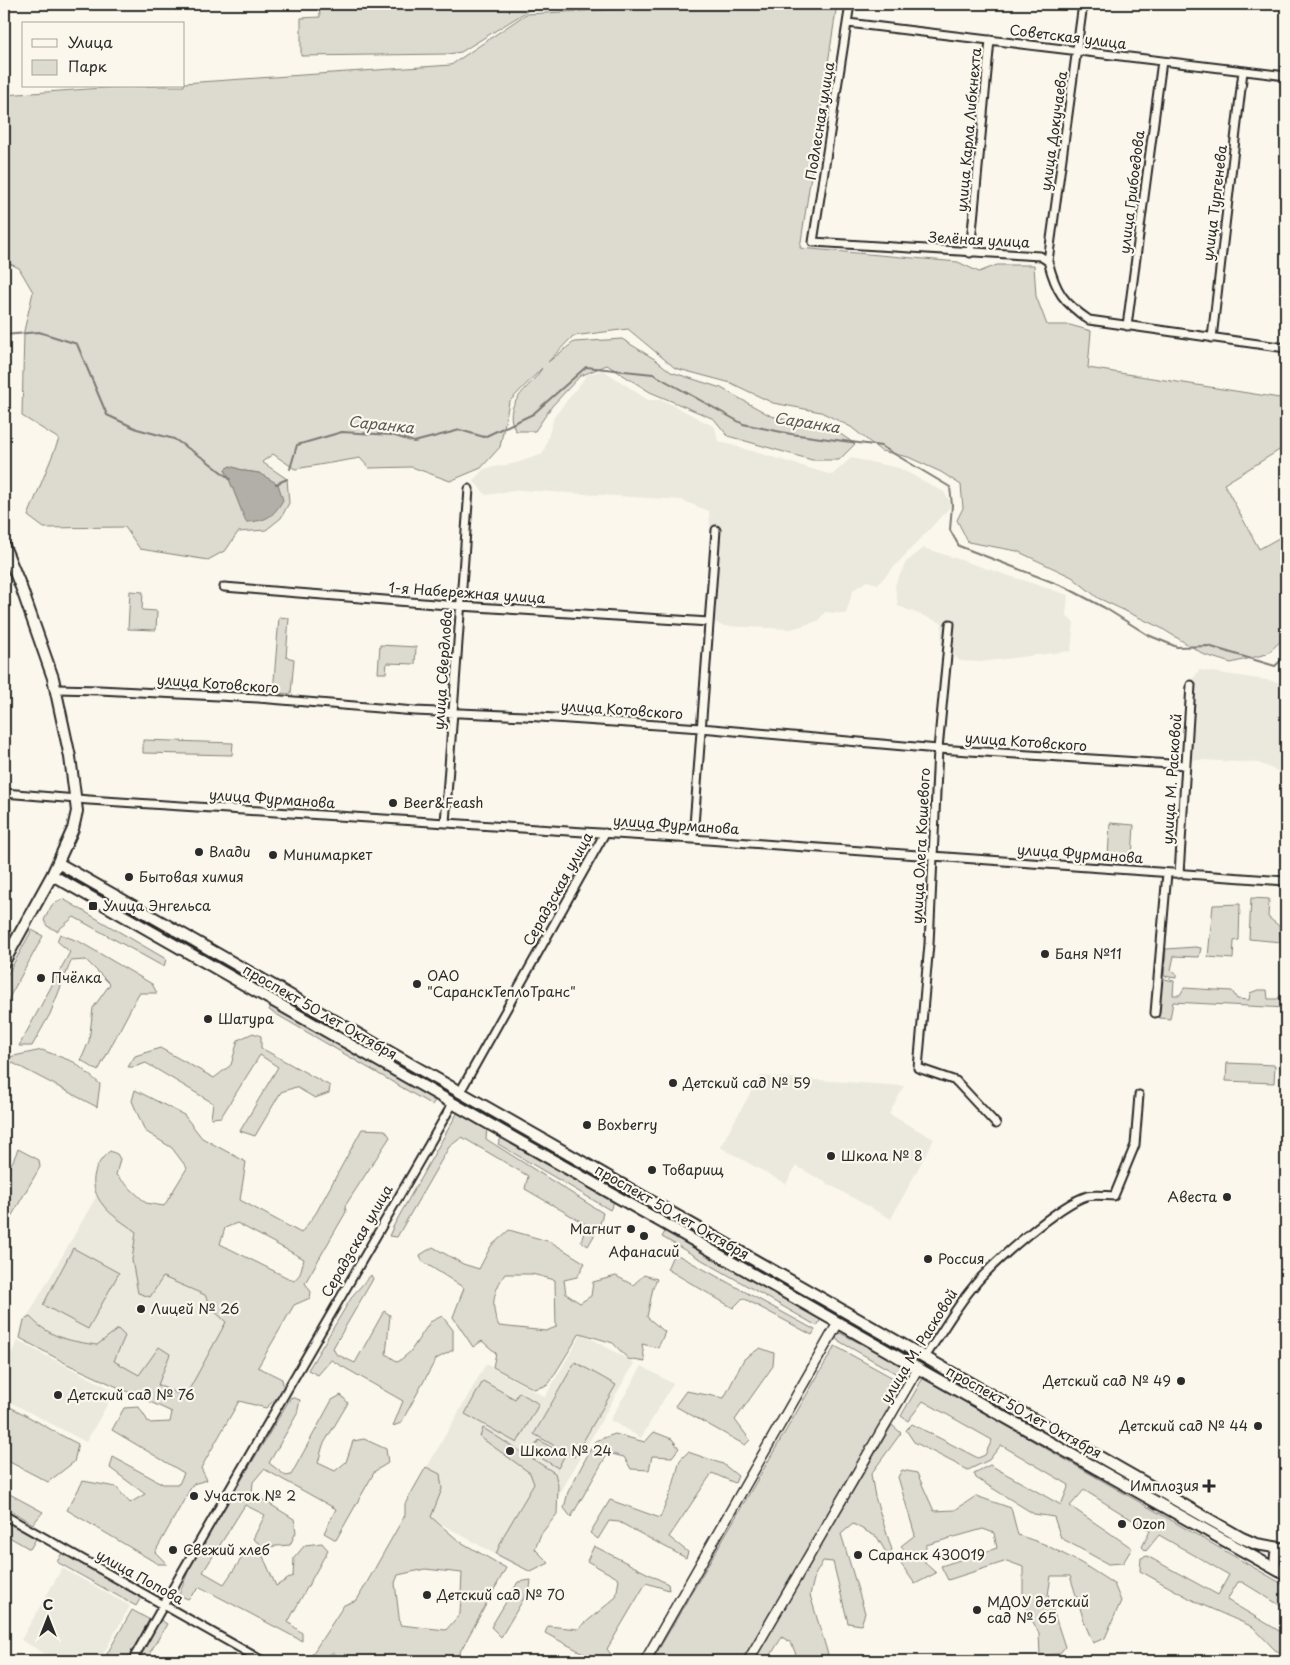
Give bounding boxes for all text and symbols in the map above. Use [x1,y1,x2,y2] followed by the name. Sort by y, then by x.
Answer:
[1008,19,1128,54] street label: Советская улица
[22,22,185,88] legend
[68,30,113,53] text: Улица
[951,47,986,213] street label: улица Карла Либкнехта
[68,54,107,77] text: Парк
[800,60,839,182] street label: Подлесная улица
[1035,69,1072,192] street label: улица Докучаева
[1114,129,1150,255] street label: улица Грибоедова
[1197,143,1232,262] street label: улица Тургенева
[928,226,1031,253] street label: Зелёная улица
[773,405,842,438] water label: Саранка
[347,409,416,438] water label: Саранка
[388,577,546,608] street label: 1-я Набережная улица
[428,609,457,731] street label: улица Свердлова
[156,669,280,698] street label: улица Котовского
[560,695,684,724] street label: улица Котовского
[1156,713,1187,845] street label: улица М. Расковой
[964,727,1088,756] street label: улица Котовского
[906,767,935,925] street label: улица Олега Кошевого
[208,784,336,813] street label: улица Фурманова
[403,792,484,813] place label: Beer&Feash
[387,797,399,809] marker: Beer&Feash
[612,810,740,839] street label: улица Фурманова
[518,828,598,949] street label: Серадзская улица
[1016,839,1144,868] street label: улица Фурманова
[209,841,251,862] place label: Влади
[283,844,373,865] place label: Минимаркет
[193,846,205,858] marker: Влади
[267,849,279,861] marker: Минимаркет
[139,866,244,887] place label: Бытовая химия
[123,871,135,883] marker: Бытовая химия
[103,895,211,916] place label: Улица Энгельса
[87,900,99,912] marker: Улица Энгельса
[1055,943,1122,964] place label: Баня №11
[1039,948,1051,960] marker: Баня №11
[239,959,401,1064] street label: проспект 50 лет Октября
[427,965,576,1002] place label: ОАО "СаранскТеплоТранс"
[51,967,102,988] place label: Пчёлка
[35,972,47,984] marker: Пчёлка
[411,978,423,990] marker: ОАО "СаранскТеплоТранс"
[218,1008,274,1029] place label: Шатура
[202,1013,214,1025] marker: Шатура
[682,1072,811,1093] place label: Детский сад № 59
[667,1077,679,1089] marker: Детский сад № 59
[597,1114,657,1135] place label: Boxberry
[581,1119,593,1131] marker: Boxberry
[841,1145,923,1166] place label: Школа № 8
[825,1150,837,1162] marker: Школа № 8
[591,1159,753,1264] street label: проспект 50 лет Октября
[662,1159,724,1180] place label: Товарищ
[646,1164,658,1176] marker: Товарищ
[316,1180,398,1301] street label: Серадзская улица
[1168,1186,1217,1207] place label: Авеста
[1221,1191,1233,1203] marker: Авеста
[570,1218,622,1239] place label: Магнит
[625,1223,637,1235] marker: Магнит
[638,1230,650,1242] marker: Афанасий
[608,1241,680,1262] place label: Афанасий
[938,1248,985,1269] place label: Россия
[922,1253,934,1265] marker: Россия
[875,1285,962,1407] street label: улица М. Расковой
[151,1298,239,1319] place label: Лицей № 26
[135,1303,147,1315] marker: Лицей № 26
[943,1360,1106,1463] street label: проспект 50 лет Октября
[1042,1370,1171,1391] place label: Детский сад № 49
[1175,1375,1187,1387] marker: Детский сад № 49
[67,1384,195,1405] place label: Детский сад № 76
[52,1389,64,1401] marker: Детский сад № 76
[1119,1415,1248,1436] place label: Детский сад № 44
[1252,1420,1264,1432] marker: Детский сад № 44
[520,1440,612,1461] place label: Школа № 24
[504,1445,516,1457] marker: Школа № 24
[1130,1475,1199,1496] place label: Имплозия
[1203,1480,1215,1492] marker: Имплозия
[204,1485,296,1506] place label: Участок № 2
[188,1490,200,1502] marker: Участок № 2
[1132,1513,1165,1534] place label: Ozon
[1116,1518,1128,1530] marker: Ozon
[183,1539,270,1560] place label: Свежий хлеб
[93,1544,188,1609] street label: улица Попова
[167,1544,179,1556] marker: Свежий хлеб
[868,1544,985,1565] place label: Саранск 430019
[852,1549,864,1561] marker: Саранск 430019
[436,1584,565,1605] place label: Детский сад № 70
[421,1589,433,1601] marker: Детский сад № 70
[987,1591,1089,1628] place label: МДОУ детский сад № 65
[22,1592,72,1642] north arrow
[43,1594,53,1615] text: С
[971,1604,983,1616] marker: МДОУ детский сад № 65

